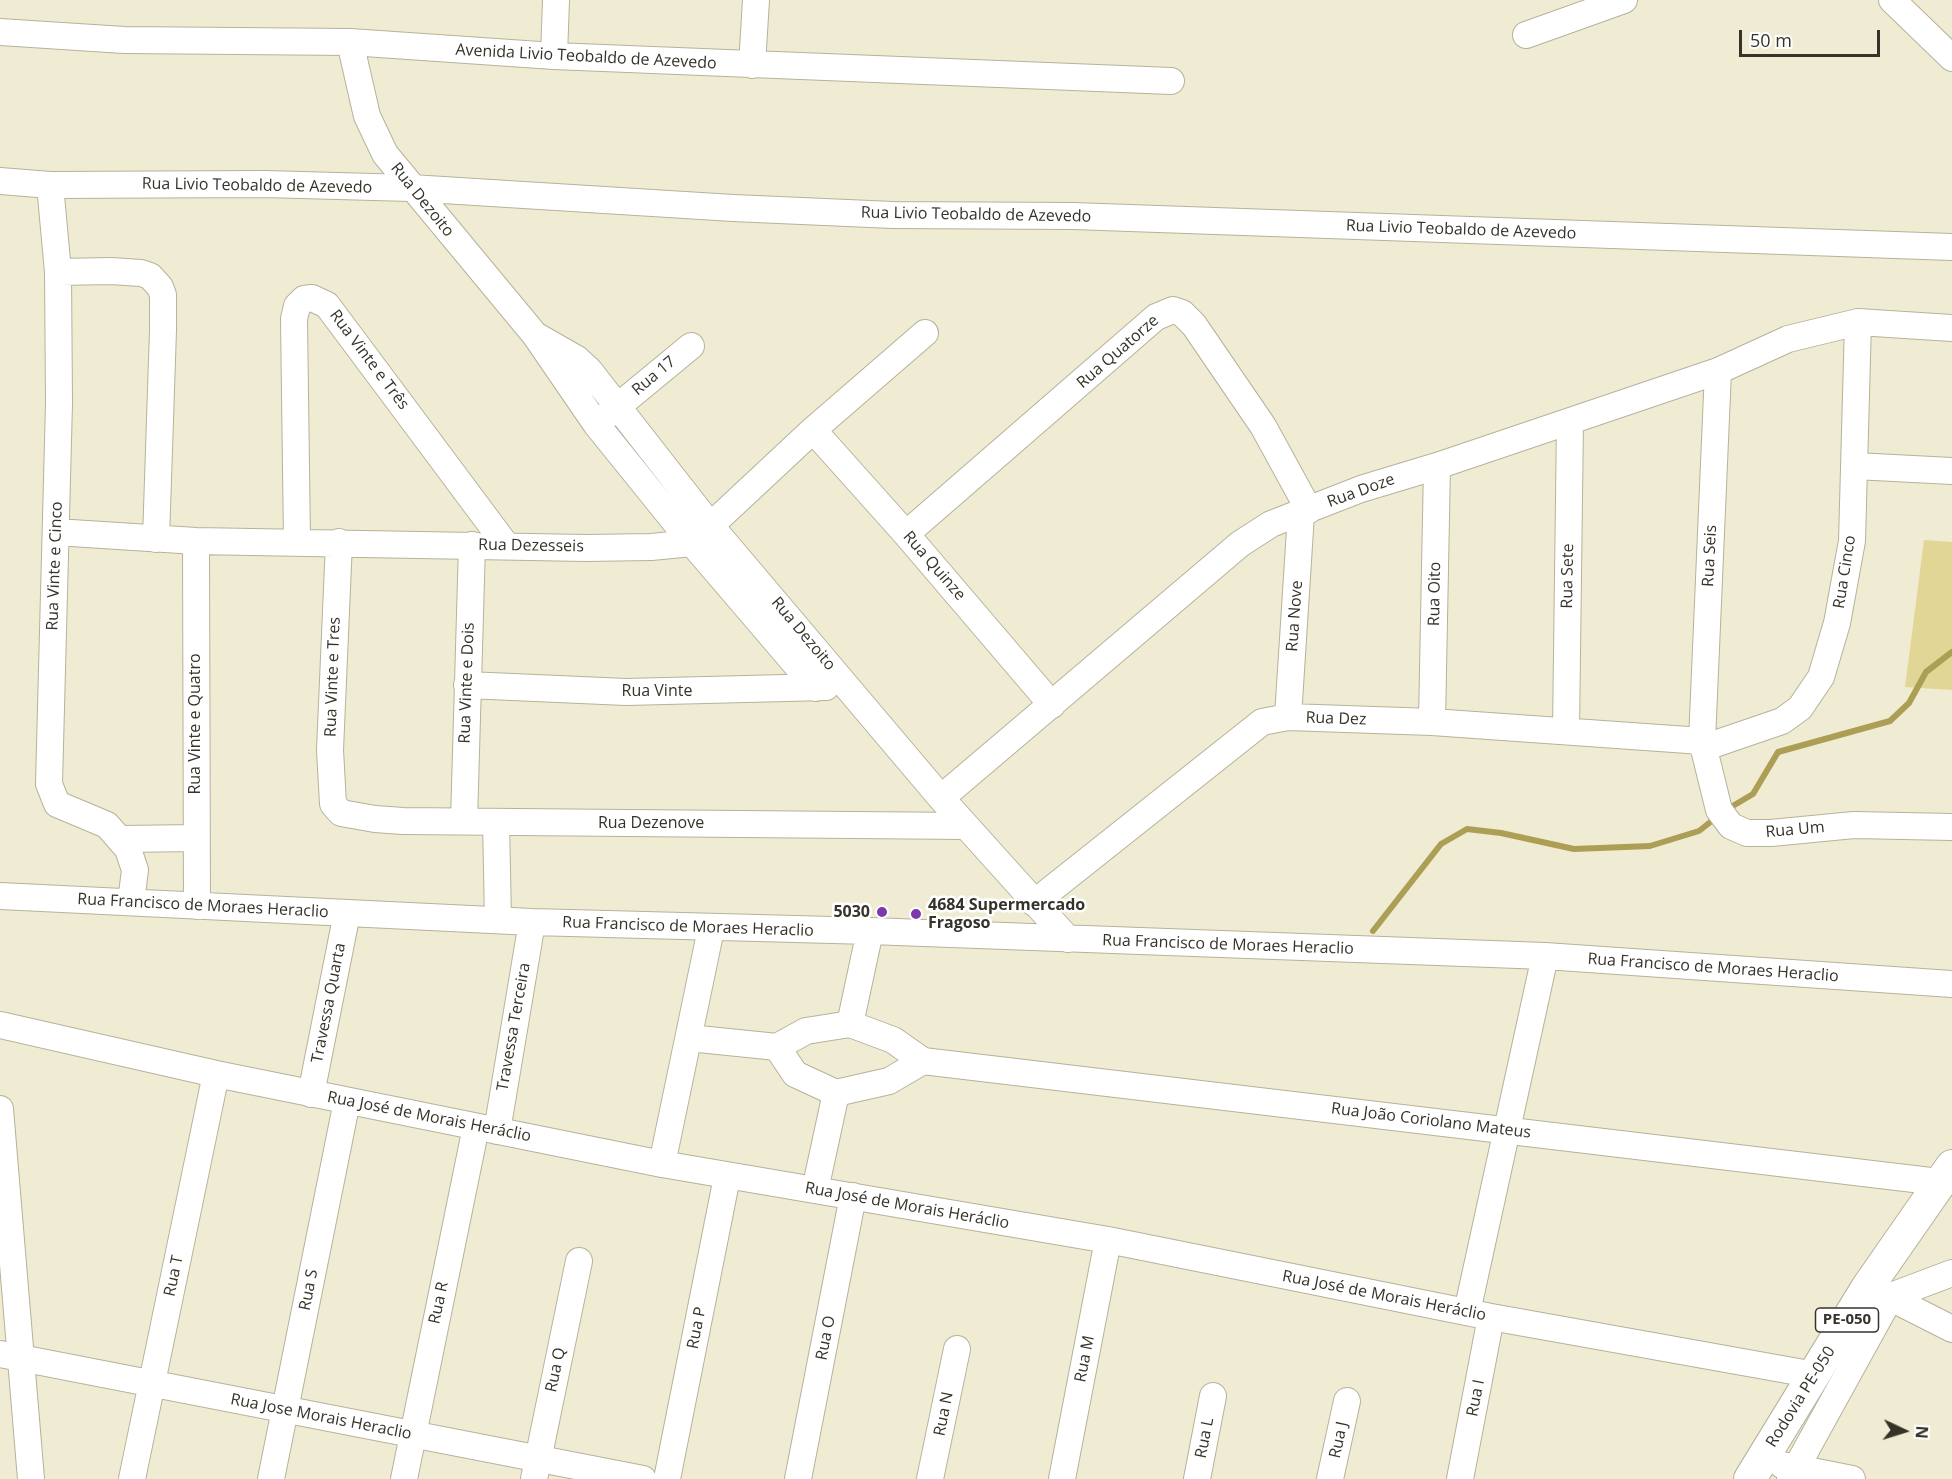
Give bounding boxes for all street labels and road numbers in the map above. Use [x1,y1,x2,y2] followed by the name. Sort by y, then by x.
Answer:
[455,41,717,73] street label: Avenida Livio Teobaldo de Azevedo
[386,159,458,241] street label: Rua Dezoito
[142,174,372,198] street label: Rua Livio Teobaldo de Azevedo
[861,203,1091,227] street label: Rua Livio Teobaldo de Azevedo
[1345,216,1577,244] street label: Rua Livio Teobaldo de Azevedo
[325,306,413,414] street label: Rua Vinte e Três
[1073,311,1163,393] street label: Rua Quatorze
[628,352,680,400] street label: Rua 17
[1325,470,1397,512] street label: Rua Doze
[43,501,67,631] street label: Rua Vinte e Cinco
[1699,524,1721,588] street label: Rua Seis
[899,528,969,604] street label: Rua Quinze
[1830,534,1860,610] street label: Rua Cinco
[478,535,584,557] street label: Rua Dezesseis
[1558,543,1578,609] street label: Rua Sete
[1425,562,1445,626] street label: Rua Oito
[1283,580,1307,652] street label: Rua Nove
[767,593,839,675] street label: Rua Dezoito
[321,617,345,737] street label: Rua Vinte e Tres
[455,622,479,744] street label: Rua Vinte e Dois
[185,653,205,795] street label: Rua Vinte e Quatro
[622,681,692,701] street label: Rua Vinte
[1305,708,1367,730] street label: Rua Dez
[598,813,704,833] street label: Rua Dezenove
[1765,818,1825,842] street label: Rua Um
[77,890,329,922] street label: Rua Francisco de Moraes Heraclio
[562,913,814,941] street label: Rua Francisco de Moraes Heraclio
[1102,931,1354,959] street label: Rua Francisco de Moraes Heraclio
[308,941,350,1065] street label: Travessa Quarta
[1587,950,1839,986] street label: Rua Francisco de Moraes Heraclio
[493,961,535,1093] street label: Travessa Terceira
[325,1088,533,1146] street label: Rua José de Morais Heráclio
[1330,1099,1532,1143] street label: Rua João Coriolano Mateus
[803,1179,1011,1233] street label: Rua José de Morais Heráclio
[160,1254,188,1298] street label: Rua T
[1280,1267,1488,1325] street label: Rua José de Morais Heráclio
[296,1268,322,1312] street label: Rua S
[425,1280,453,1326] street label: Rua R
[684,1305,710,1351] street label: Rua P
[1816,1308,1878,1332] road number: PE-050
[812,1314,840,1362] street label: Rua O
[1071,1334,1099,1384] street label: Rua M
[1762,1343,1840,1451] street label: Rodovia PE-050
[542,1346,570,1394] street label: Rua Q
[1463,1378,1489,1418] street label: Rua I
[229,1390,413,1444] street label: Rua Jose Morais Heraclio
[930,1390,958,1438] street label: Rua N
[1192,1416,1218,1460] street label: Rua L
[1326,1420,1352,1460] street label: Rua J

